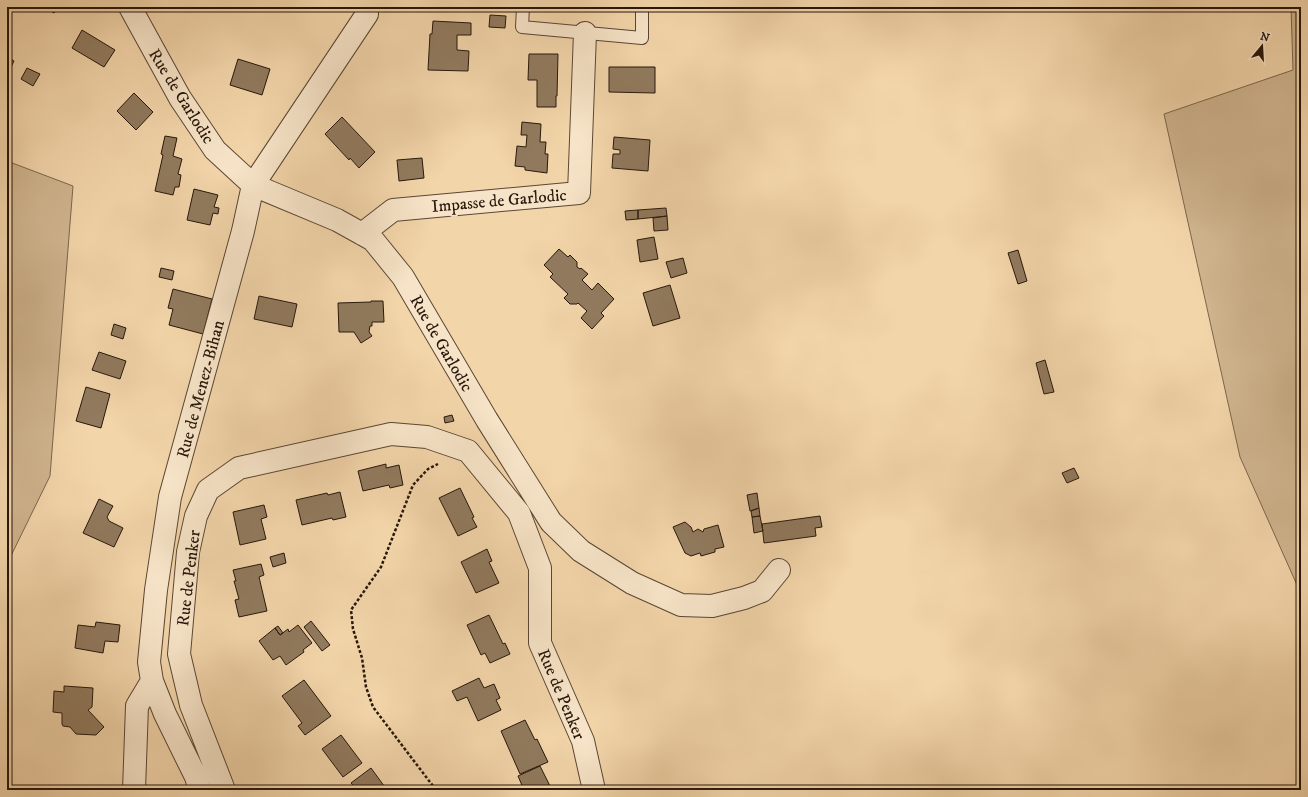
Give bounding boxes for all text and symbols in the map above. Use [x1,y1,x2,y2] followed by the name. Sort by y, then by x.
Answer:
[1242,26,1282,66] north arrow
[1258,29,1271,45] text: N
[143,45,219,148] street label: Rue de Garlodic
[431,184,568,218] street label: Impasse de Garlodic
[405,291,478,396] street label: Rue de Garlodic
[172,318,230,461] street label: Rue de Menez-Bihan
[172,528,206,627] street label: Rue de Penker
[532,646,590,744] street label: Rue de Penker

